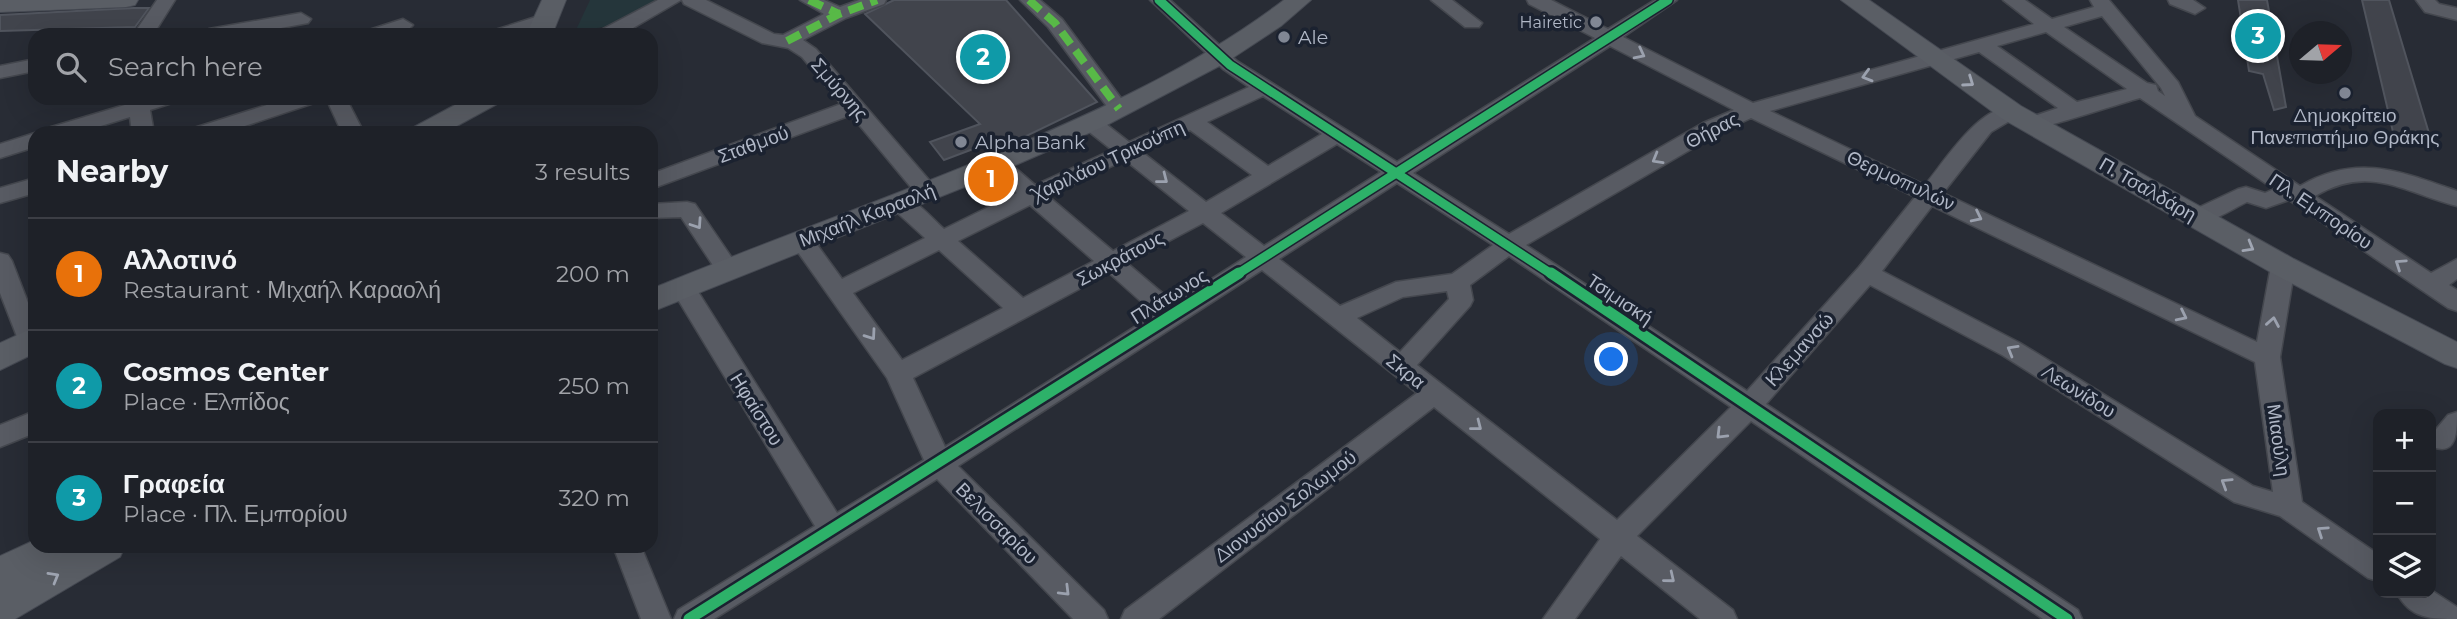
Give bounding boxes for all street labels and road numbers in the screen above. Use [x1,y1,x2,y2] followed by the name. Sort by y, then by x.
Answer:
[806,53,873,125] street label: Σμύρνης
[1682,107,1743,153] street label: Θήρας
[1026,115,1188,207] street label: Χαριλάου Τρικούπη
[715,121,792,168] street label: Σταθμού
[1843,145,1958,215] street label: Θερμοπυλών
[2095,152,2200,226] street label: Π. Τσαλδάρη
[2265,169,2376,254] street label: Πλ. Εμπορίου
[796,179,938,252] street label: Μιχαήλ Καραολή
[1073,226,1168,291] street label: Σωκράτους
[1127,264,1212,329] street label: Πλάτωνος
[1582,269,1657,330] street label: Τσιμισκή
[1760,308,1839,391] street label: Κλεμανσώ
[1382,349,1430,394] street label: Σκρα
[2038,360,2120,423] street label: Λεωνίδου
[725,369,788,450] street label: Ηφαίστου
[2262,402,2295,478] street label: Μιαούλη
[1210,446,1361,567] street label: Διονυσίου Σολωμού
[951,478,1042,569] street label: Βελισσαρίου

